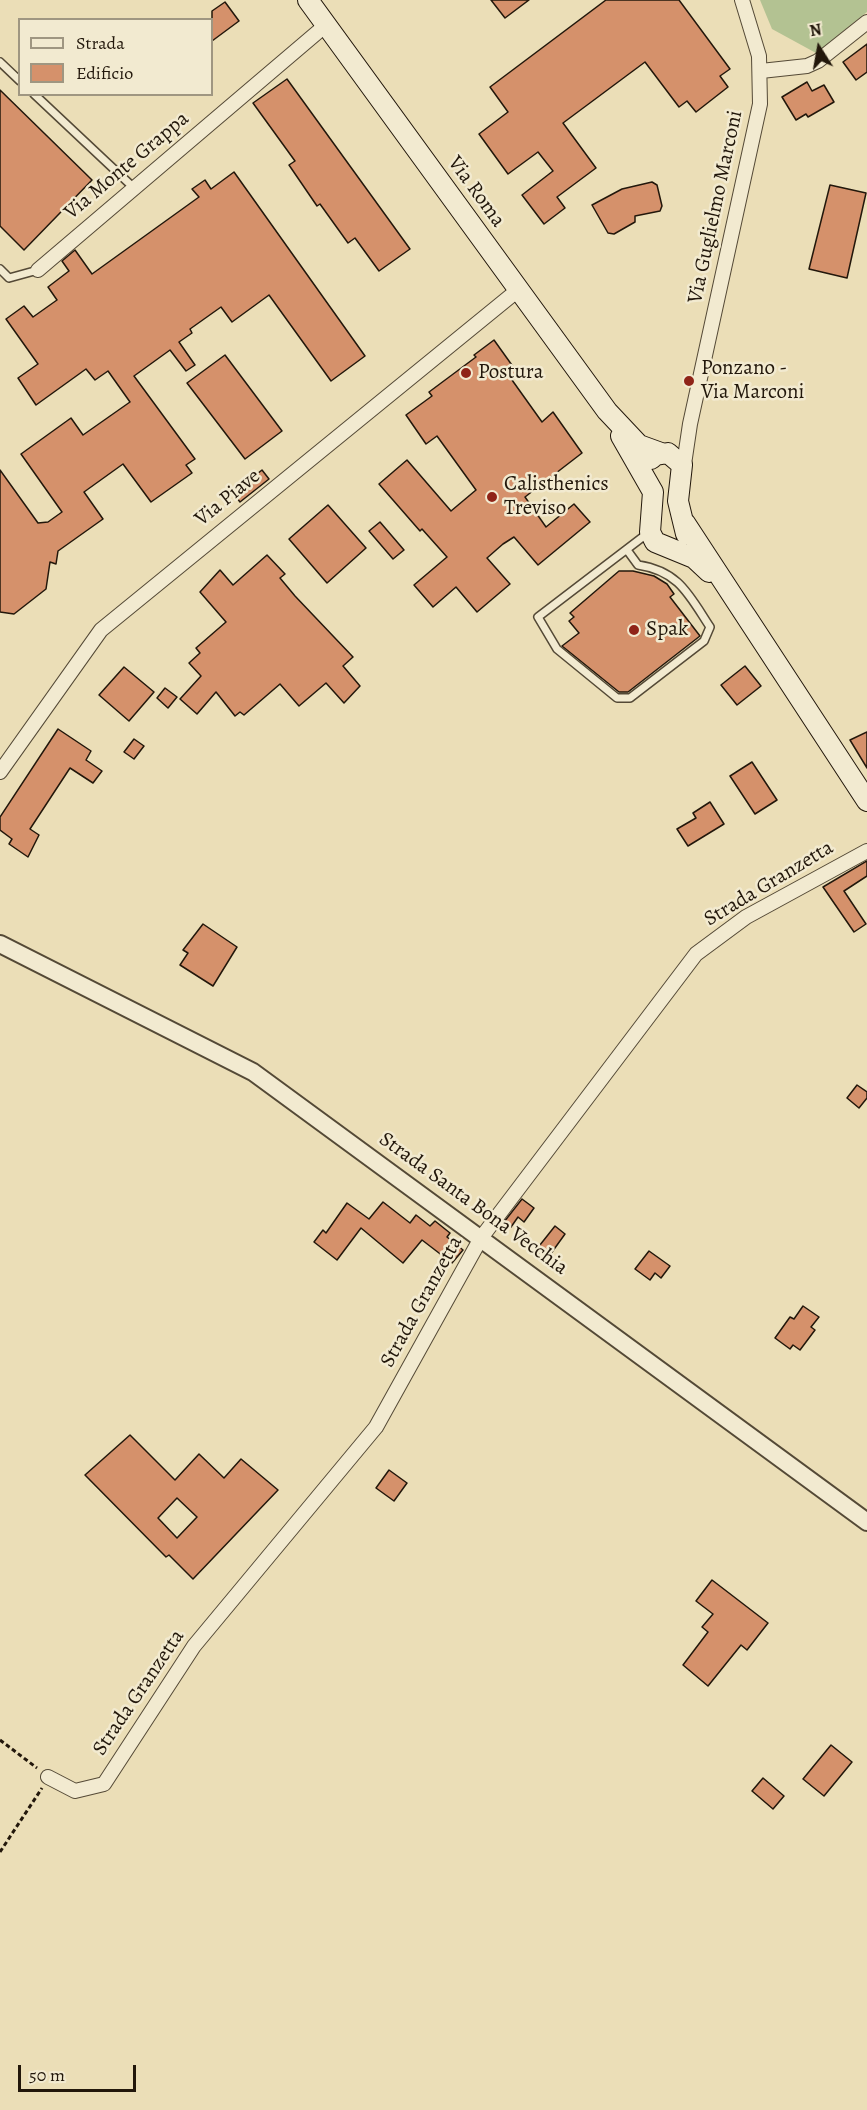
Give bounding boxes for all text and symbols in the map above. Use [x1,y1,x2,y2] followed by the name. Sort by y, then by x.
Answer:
[18,18,213,96] legend
[789,18,849,78] north arrow
[808,18,823,42] text: N
[76,31,125,55] text: Strada
[76,61,133,85] text: Edificio
[60,107,194,225] street label: Via Monte Grappa
[683,108,749,306] street label: Via Guglielmo Marconi
[442,152,510,232] street label: Via Roma
[701,356,805,406] place label: Ponzano - Via Marconi
[478,360,543,386] place label: Postura
[459,366,473,380] marker: Postura
[682,374,696,388] marker: Ponzano - Via Marconi
[190,464,266,532] street label: Via Piave
[504,472,609,522] place label: Calisthenics Treviso
[485,490,499,504] marker: Calisthenics Treviso
[646,617,688,643] place label: Spak
[627,623,641,637] marker: Spak
[700,836,838,932] street label: Strada Granzetta
[374,1127,572,1281] street label: Strada Santa Bona Vecchia
[376,1232,468,1372] street label: Strada Granzetta
[88,1625,190,1761] street label: Strada Granzetta
[21,2053,140,2091] scale bar
[29,2063,65,2087] text: 50 m

